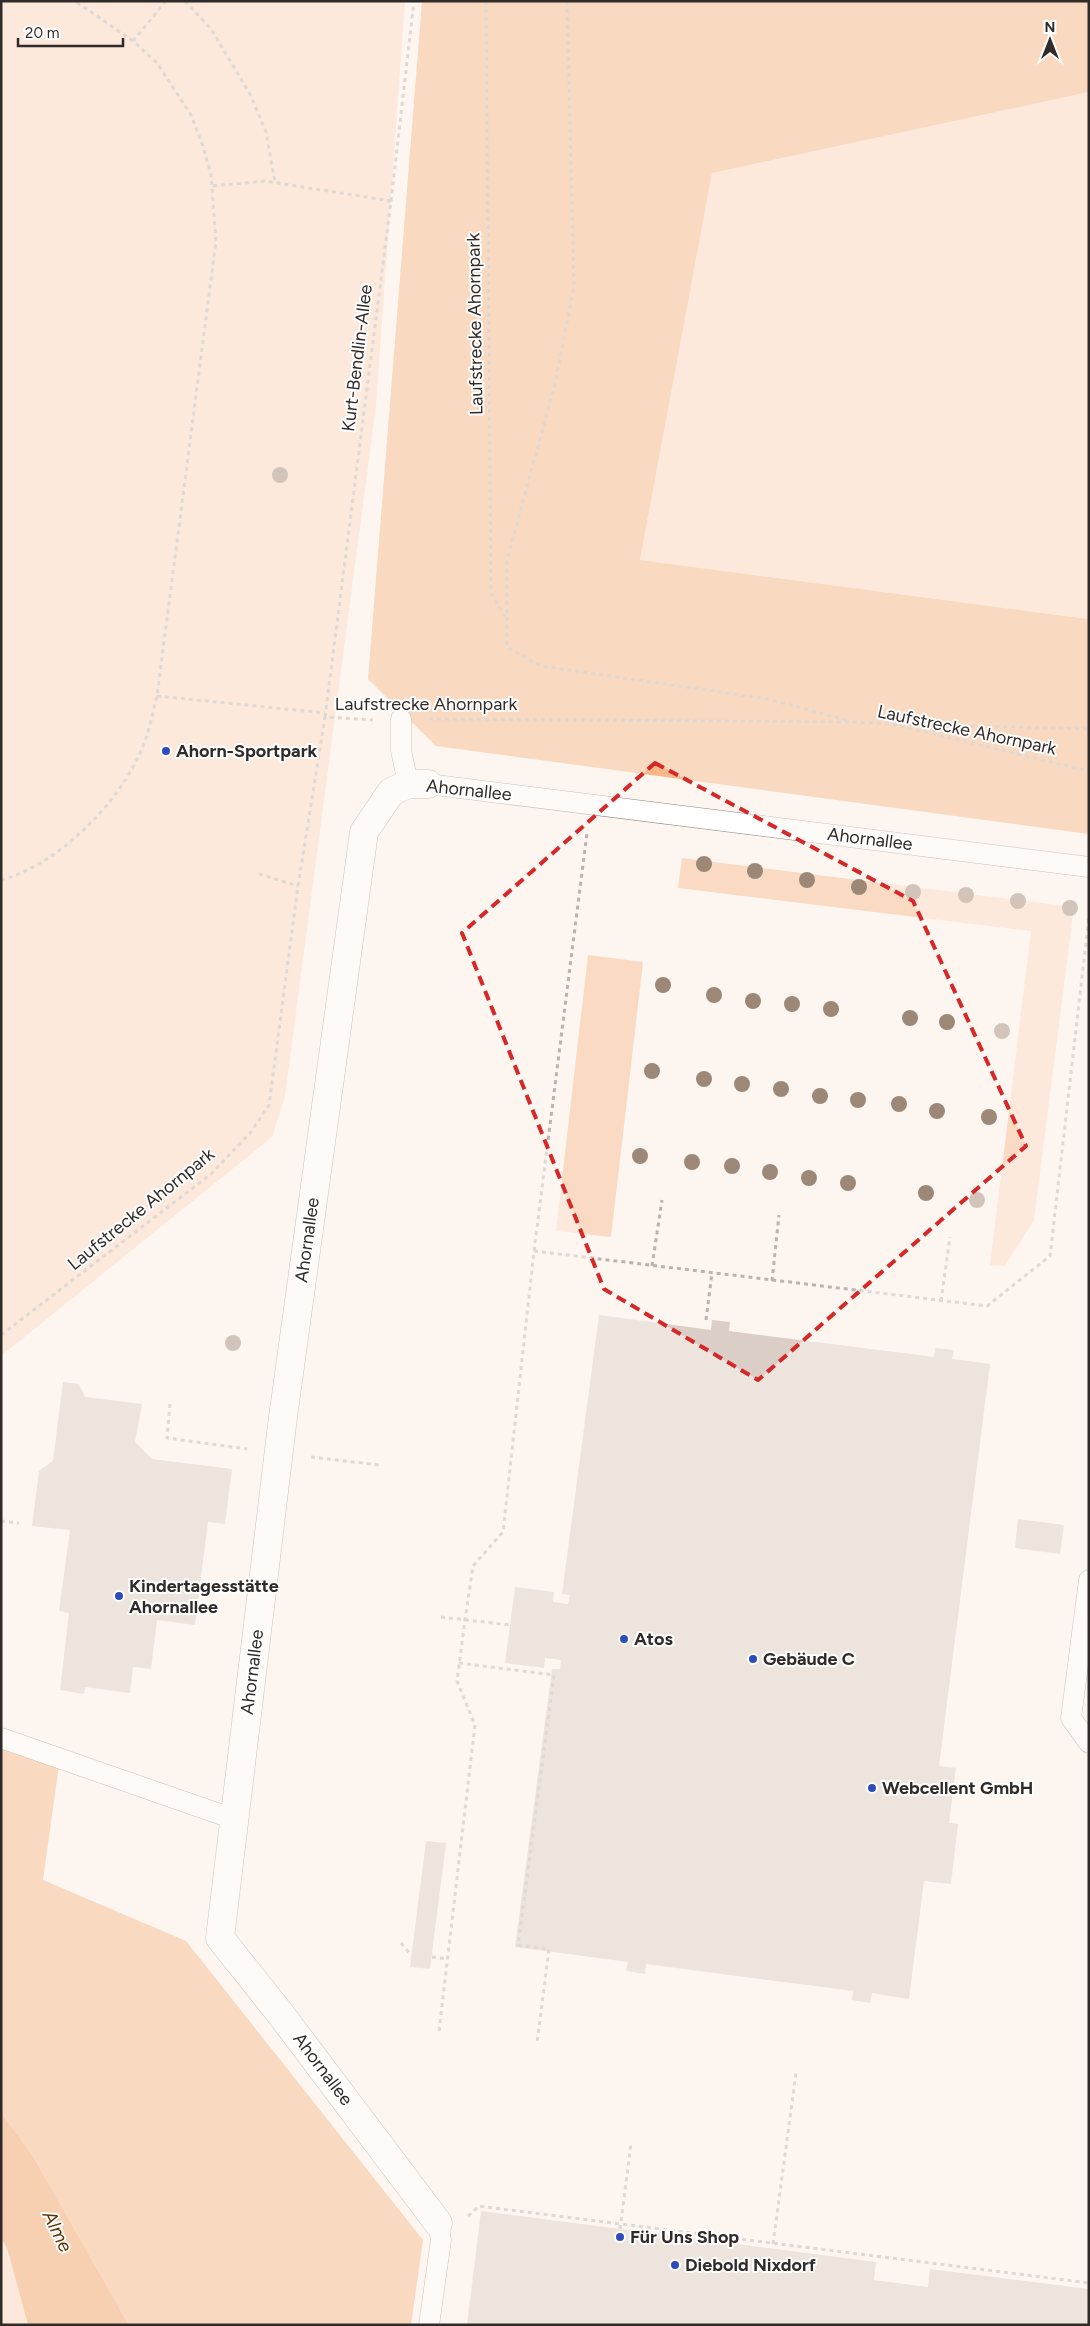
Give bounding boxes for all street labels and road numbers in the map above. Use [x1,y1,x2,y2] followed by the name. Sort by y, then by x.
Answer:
[462,232,488,415] street label: Laufstrecke Ahornpark
[337,283,377,433] street label: Kurt-Bendlin-Allee
[335,693,517,715] street label: Laufstrecke Ahornpark
[876,700,1059,760] street label: Laufstrecke Ahornpark
[425,775,513,805] street label: Ahornallee
[826,823,914,855] street label: Ahornallee
[63,1143,219,1275] street label: Laufstrecke Ahornpark
[290,1196,324,1284] street label: Ahornallee
[236,1628,268,1716] street label: Ahornallee
[288,2028,358,2110] street label: Ahornallee

